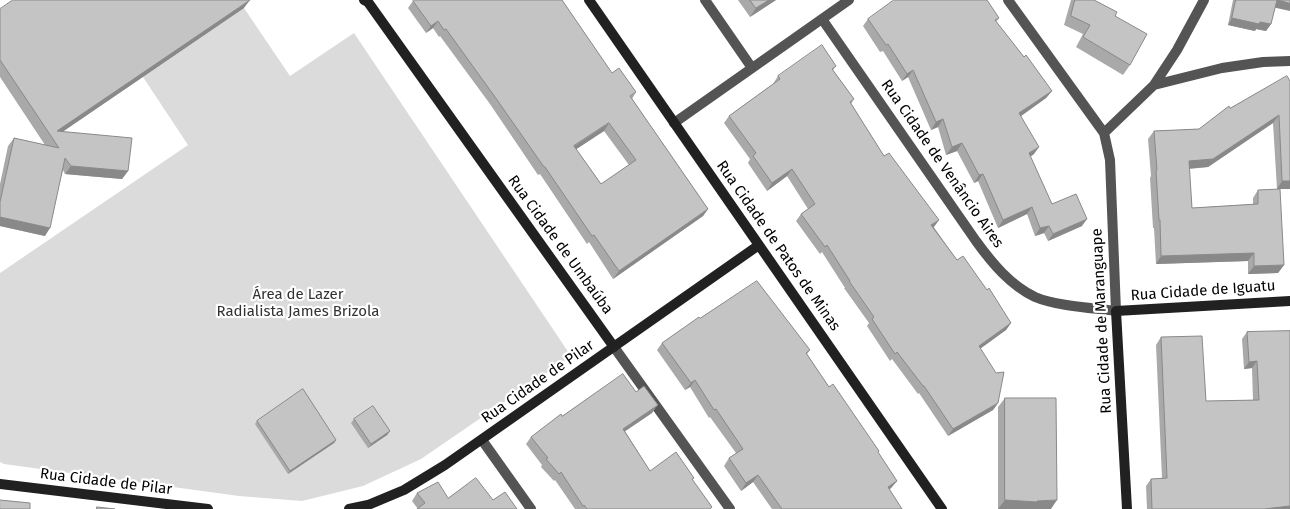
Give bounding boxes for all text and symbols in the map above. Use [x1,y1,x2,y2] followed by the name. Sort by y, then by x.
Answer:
[877,76,1007,252] street label: Rua Cidade de Venâncio Aires
[712,157,844,335] street label: Rua Cidade de Patos de Minas
[504,172,616,318] street label: Rua Cidade de Umbaúba
[1088,228,1116,414] street label: Rua Cidade de Maranguape
[1130,277,1276,305] street label: Rua Cidade de Iguatu
[217,286,379,321] park label: Área de Lazer Radialista James Brizola
[478,336,598,428] street label: Rua Cidade de Pilar
[39,465,173,499] street label: Rua Cidade de Pilar

